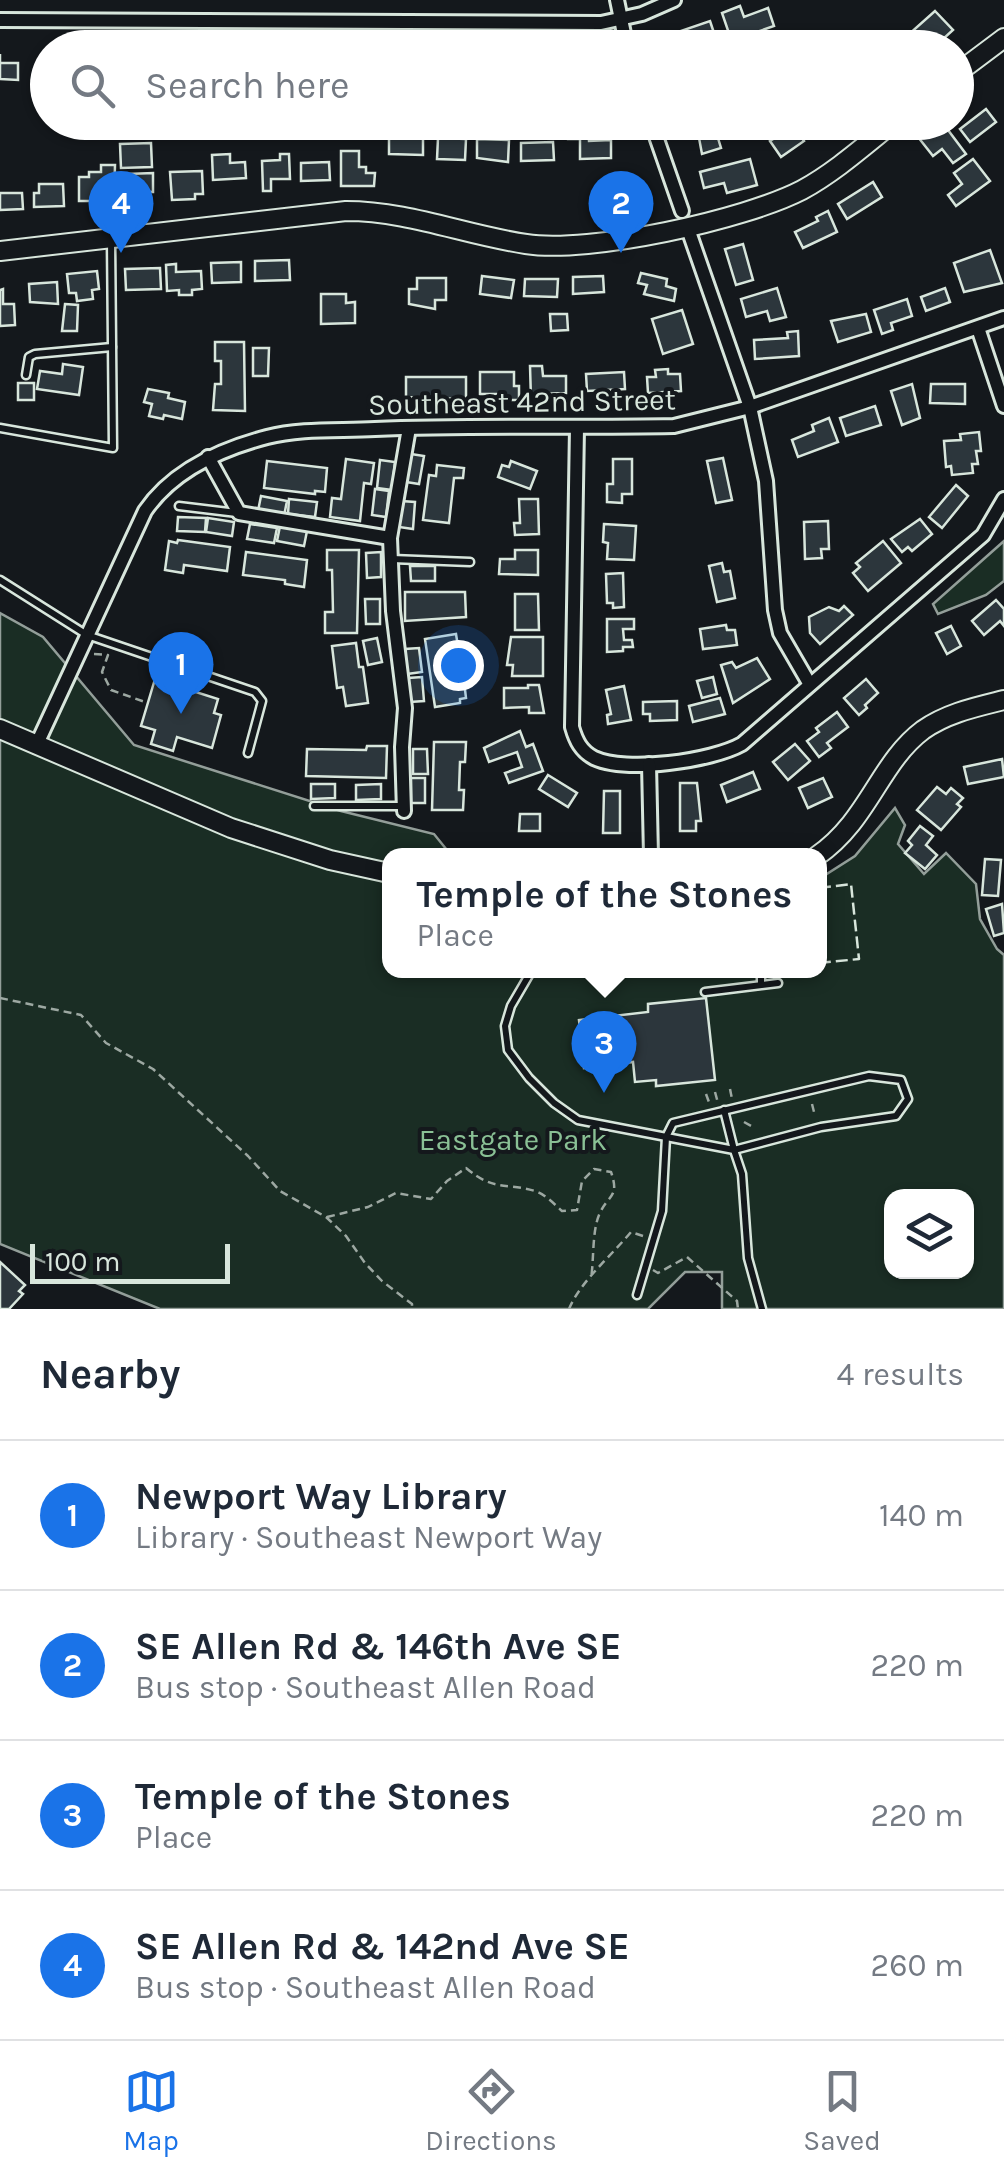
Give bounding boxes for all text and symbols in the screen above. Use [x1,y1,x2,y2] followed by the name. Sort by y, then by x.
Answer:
[30,30,974,140] search box
[65,58,120,113] icon: search
[145,63,349,108] text: Search here
[88,170,154,253] pin: 4
[588,170,654,253] pin: 2
[368,381,676,423] street label: Southeast 42nd Street
[148,632,214,714] pin: 1
[433,640,484,691] your location
[382,848,827,978] popup
[417,872,792,917] text: Temple of the Stones
[417,917,494,954] text: Place
[572,1010,636,1093] pin: 3
[419,1122,607,1158] park label: Eastgate Park
[884,1189,974,1279] map controls
[884,1189,974,1279] button: layers
[30,1239,230,1284] scale bar
[45,1245,120,1278] text: 100 m
[40,1349,180,1399] text: Nearby
[837,1356,964,1393] text: 4 results
[135,1474,507,1519] text: Newport Way Library
[67,1497,78,1534] text: 1
[879,1497,964,1534] text: 140 m
[135,1519,602,1556] text: Library · Southeast Newport Way
[135,1624,622,1669] text: SE Allen Rd & 146th Ave SE
[63,1647,82,1684] text: 2
[870,1647,964,1684] text: 220 m
[135,1669,596,1706] text: Bus stop · Southeast Allen Road
[135,1774,511,1819] text: Temple of the Stones
[63,1797,82,1834] text: 3
[870,1797,964,1834] text: 220 m
[135,1819,212,1856] text: Place
[135,1924,630,1969] text: SE Allen Rd & 142nd Ave SE
[63,1947,82,1984] text: 4
[871,1947,964,1984] text: 260 m
[135,1969,596,2006] text: Bus stop · Southeast Allen Road
[123,2064,179,2157] tab: Map
[425,2064,557,2157] tab: Directions
[803,2064,881,2157] tab: Saved

